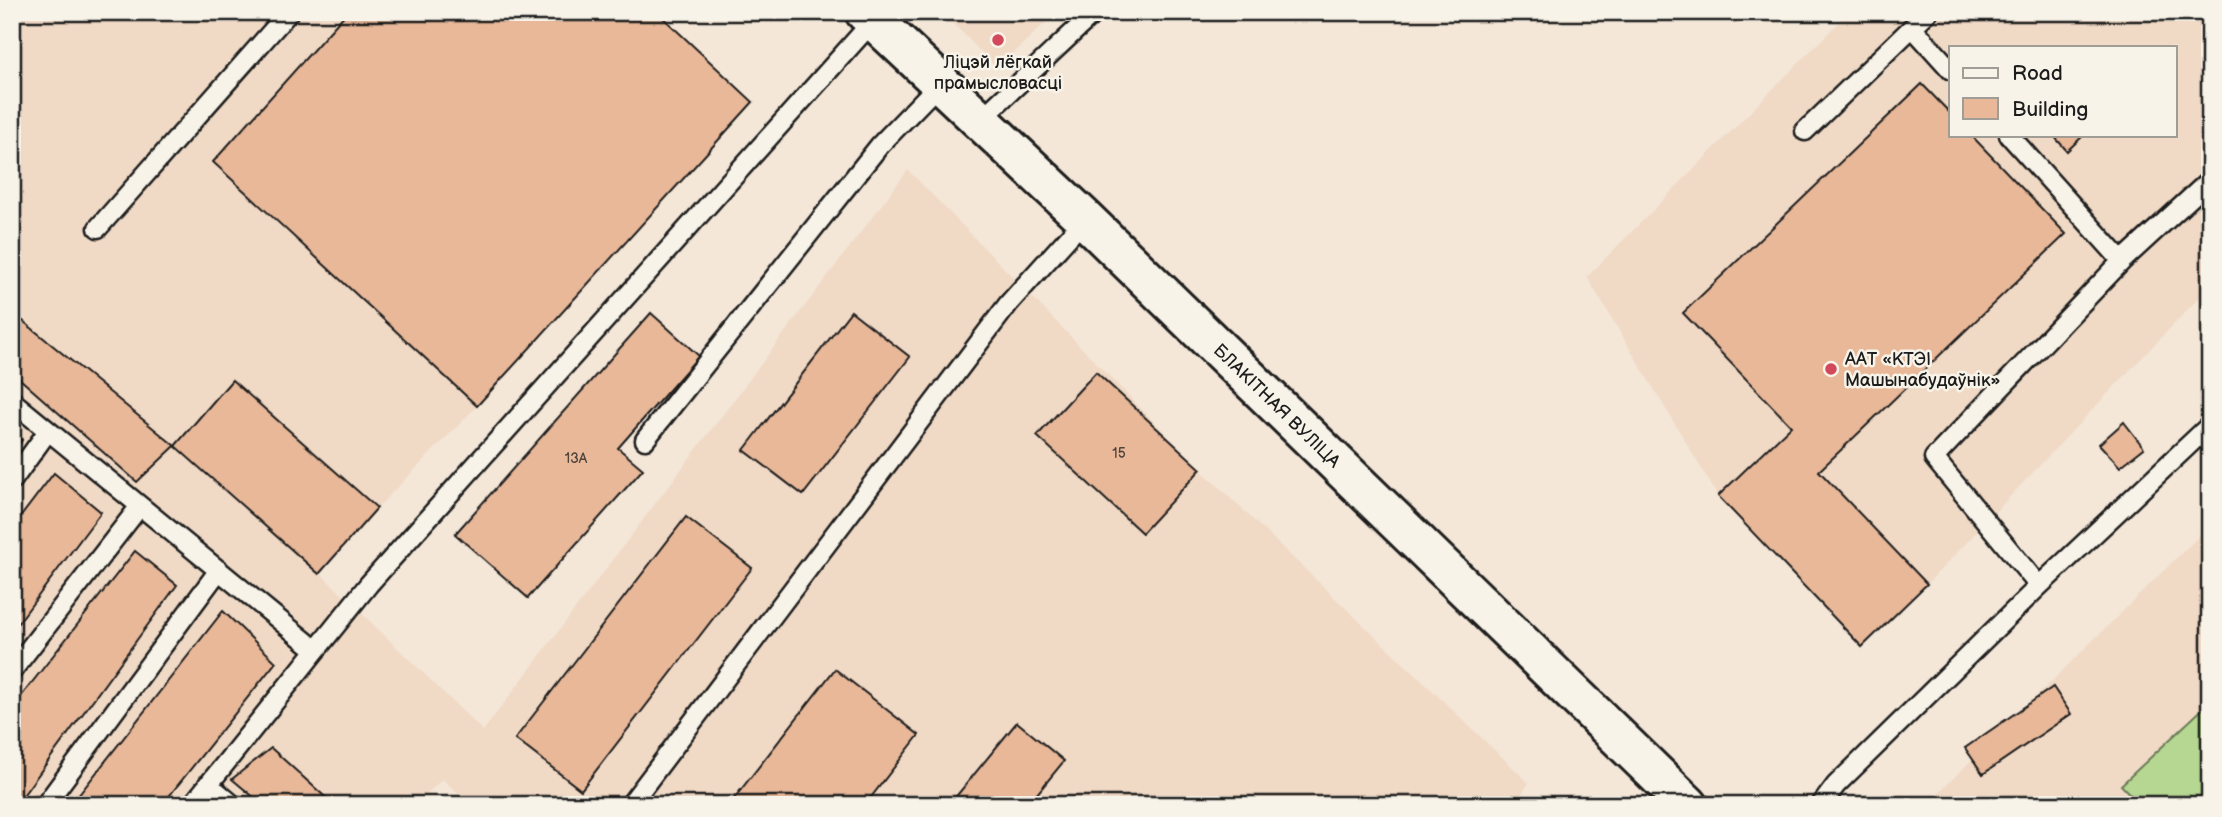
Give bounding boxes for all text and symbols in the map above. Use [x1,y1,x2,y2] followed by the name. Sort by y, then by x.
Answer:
[990,32,1006,48] marker: Ліцэй лёгкай прамысловасці
[1949,46,2176,136] legend
[934,52,1062,94] place label: Ліцэй лёгкай прамысловасці
[2012,61,2063,86] text: Road
[2012,97,2088,122] text: Building
[1209,340,1345,472] street label: БЛАКІТНАЯ ВУЛІЦА
[1844,349,2001,391] place label: ААТ «КТЭІ Машынабудаўнік»
[1823,361,1839,377] marker: ААТ «КТЭІ Машынабудаўнік»
[1112,445,1126,462] house number: 15
[565,450,588,467] house number: 13А

